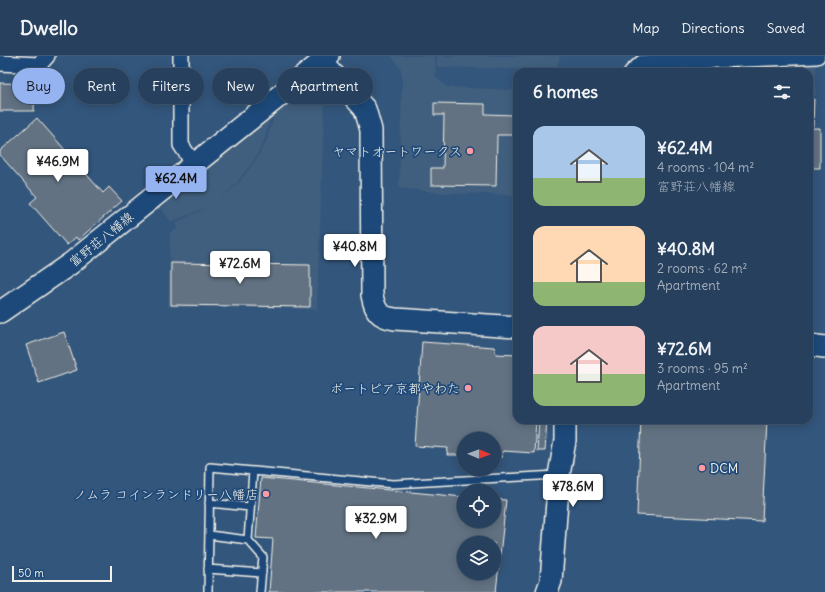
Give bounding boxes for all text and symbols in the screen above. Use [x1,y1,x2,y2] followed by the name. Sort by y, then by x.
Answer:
[20,16,78,40] text: Dwello
[632,19,659,37] text: Map
[681,19,745,37] text: Directions
[767,19,805,37] text: Saved
[12,68,65,104] chip: Buy
[73,68,130,104] chip: Rent
[138,68,204,104] chip: Filters
[212,68,269,104] chip: New
[277,68,373,104] chip: Apartment
[533,81,598,103] text: 6 homes
[771,81,793,103] icon: filters
[657,137,713,159] text: ¥62.4M
[565,142,613,190] icon: home
[332,143,462,160] place label: ヤマトオートワークス
[465,146,475,156] marker: ヤマトオートワークス
[25,149,91,183] pin: ¥46.9M
[36,153,80,170] text: ¥46.9M
[657,159,754,176] text: 4 rooms · 104 m²
[143,166,209,200] pin: ¥62.4M
[155,170,197,187] text: ¥62.4M
[657,178,735,195] text: 富野荘八幡線
[66,208,138,271] street label: 富野荘八幡線
[322,234,388,268] pin: ¥40.8M
[333,238,377,255] text: ¥40.8M
[657,238,715,260] text: ¥40.8M
[565,242,613,290] icon: home
[207,251,273,285] pin: ¥72.6M
[219,255,261,272] text: ¥72.6M
[657,260,747,277] text: 2 rooms · 62 m²
[657,277,720,294] text: Apartment
[657,338,712,360] text: ¥72.6M
[565,342,613,390] icon: home
[657,360,748,377] text: 3 rooms · 95 m²
[657,377,720,394] text: Apartment
[330,380,460,397] place label: ボートピア京都やわた
[463,383,473,393] marker: ボートピア京都やわた
[457,432,501,476] north arrow
[457,432,501,580] map controls
[710,460,738,477] place label: DCM
[697,463,707,473] marker: DCM
[540,474,606,508] pin: ¥78.6M
[552,478,594,495] text: ¥78.6M
[457,484,501,528] button: locate
[73,486,258,503] place label: ノムラ コインランドリー八幡店
[261,489,271,499] marker: ノムラ コインランドリー八幡店
[343,506,409,540] pin: ¥32.9M
[355,510,397,527] text: ¥32.9M
[457,536,501,580] button: layers
[12,564,112,583] scale bar
[18,566,44,580] text: 50 m

